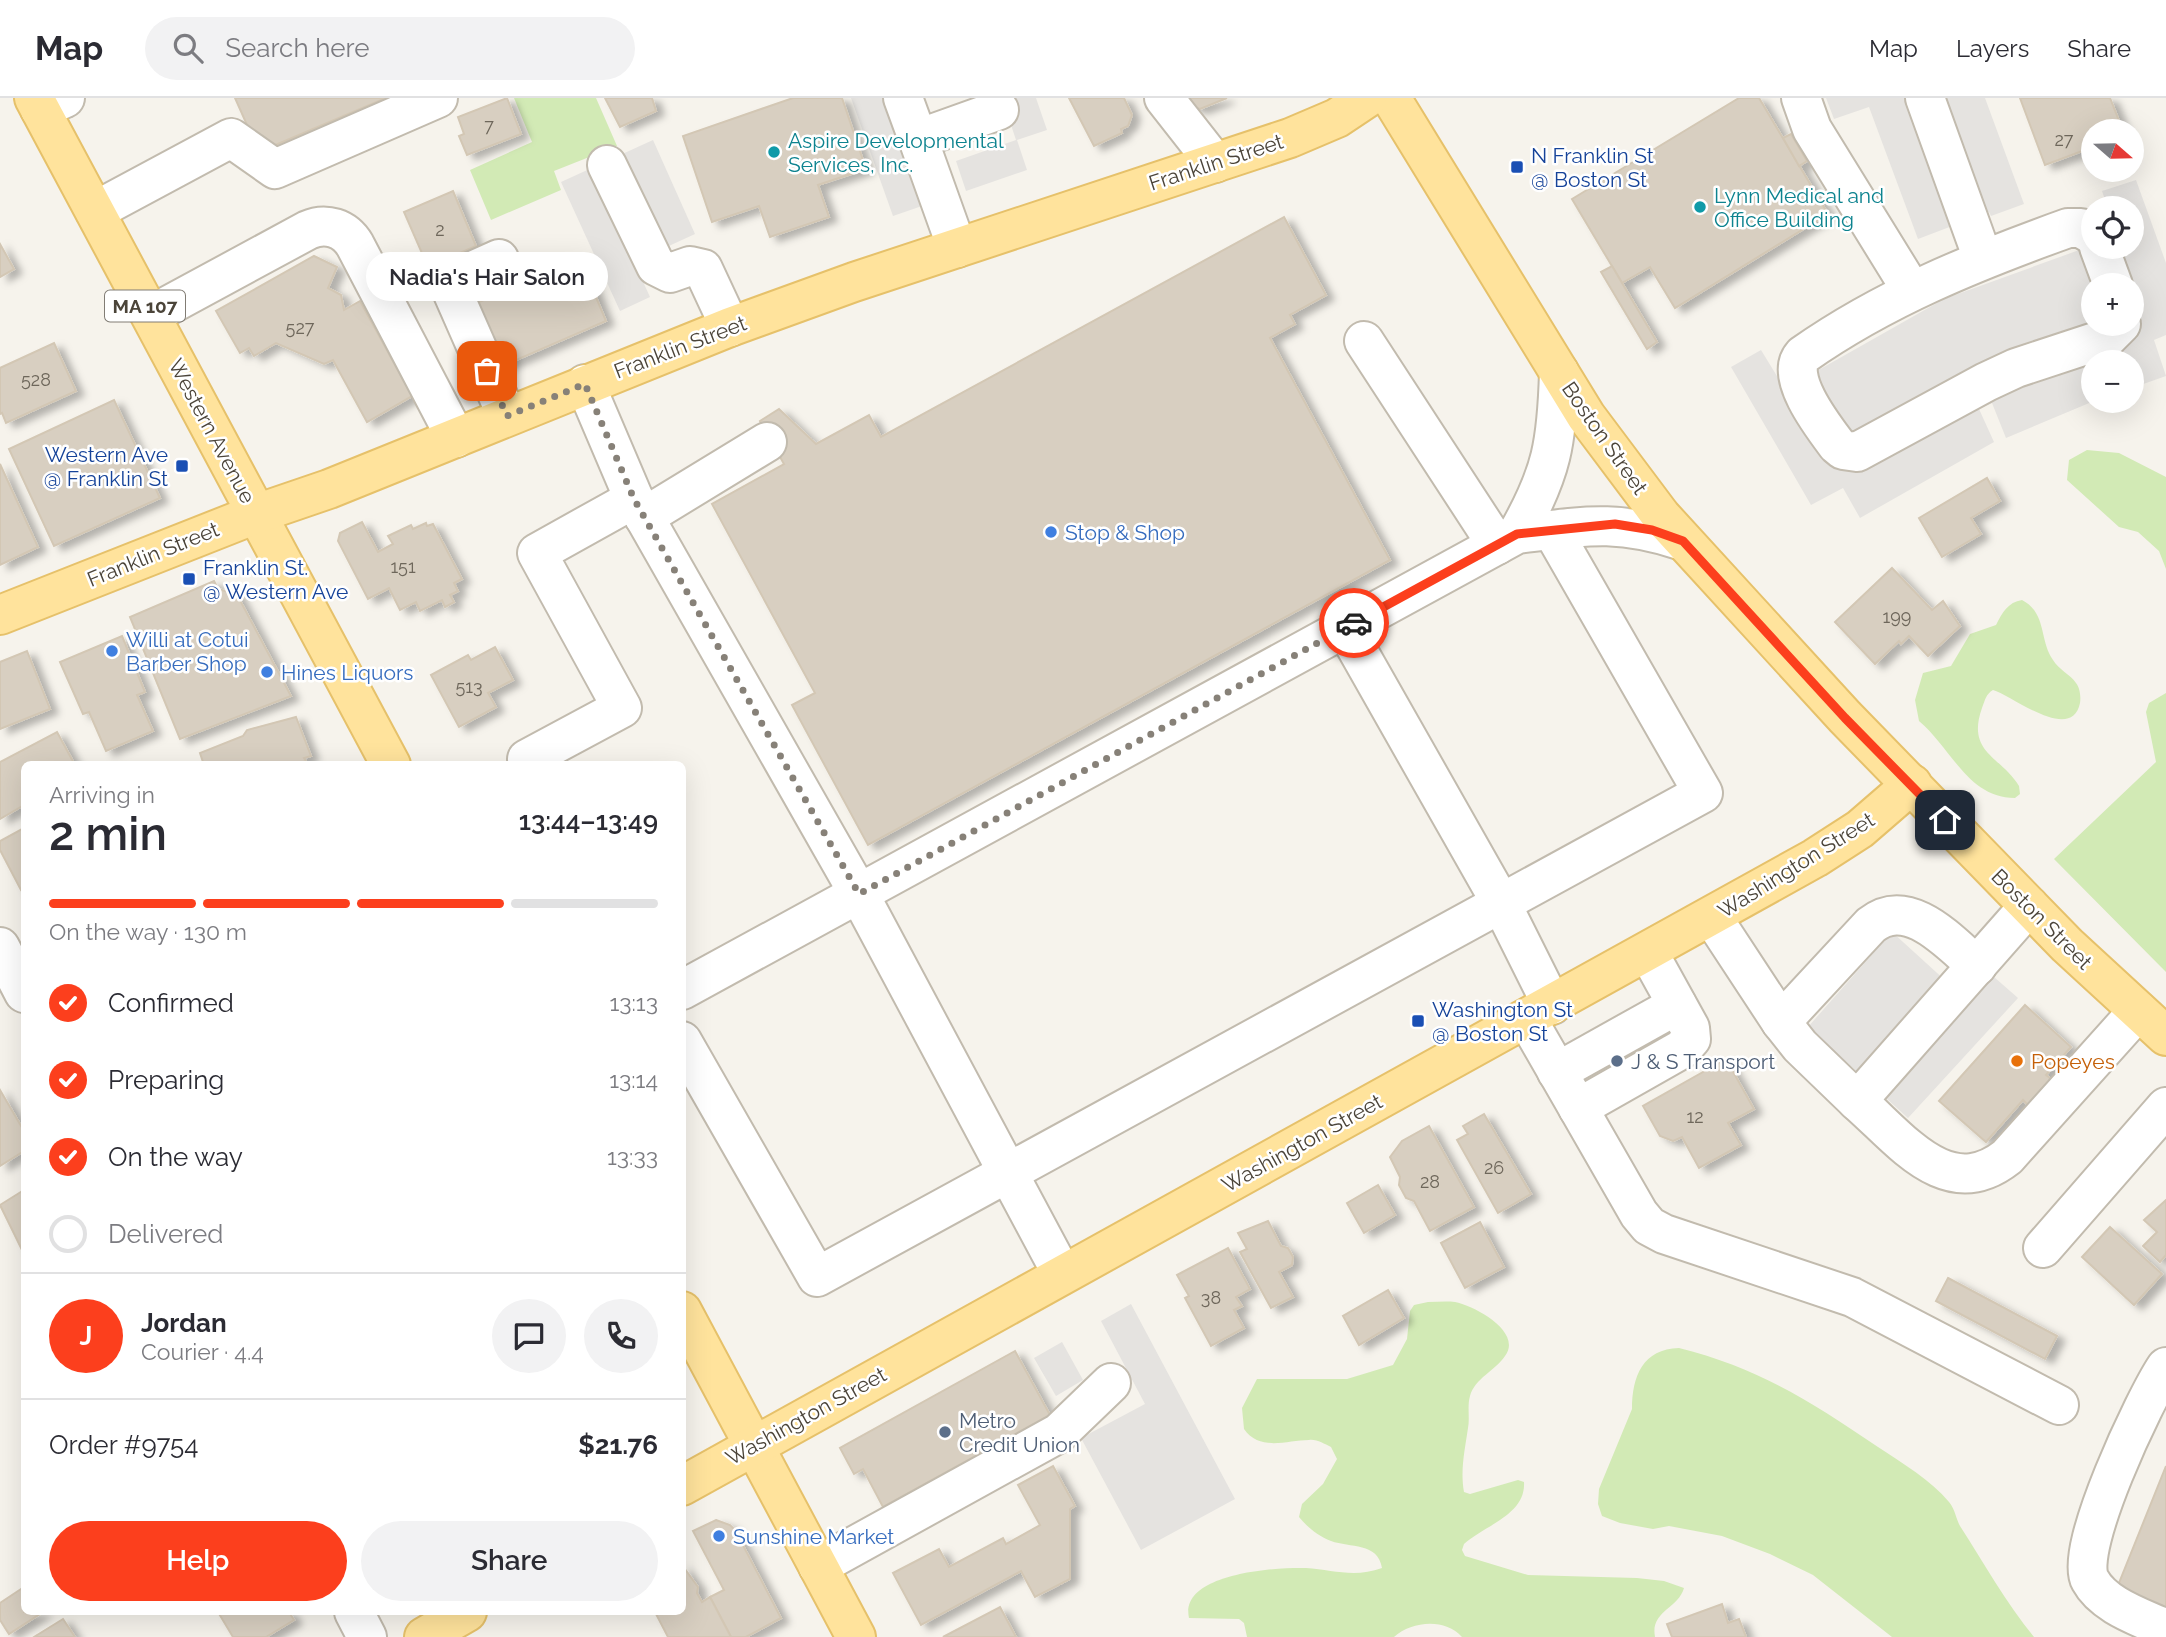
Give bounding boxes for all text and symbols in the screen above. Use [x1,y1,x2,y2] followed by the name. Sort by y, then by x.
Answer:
[145,17,635,80] search box
[35,29,103,68] text: Map
[169,29,207,67] icon: search
[225,33,370,63] text: Search here
[1869,34,1918,63] text: Map
[1956,34,2029,63] text: Layers
[2067,34,2131,63] text: Share
[484,115,494,136] house number: 7
[2081,119,2144,182] north arrow
[2081,119,2144,413] map controls
[788,128,1004,177] place label: Aspire Developmental Services, Inc.
[1146,129,1286,195] street label: Franklin Street
[2054,129,2074,150] house number: 27
[1531,143,1654,192] place label: N Franklin St @ Boston St
[766,144,782,160] marker: Aspire Developmental Services, Inc.
[1509,159,1525,175] marker: N Franklin St @ Boston St
[1714,183,1884,232] place label: Lynn Medical and Office Building
[2081,196,2144,259] button: locate
[1692,199,1708,215] marker: Lynn Medical and Office Building
[435,219,445,240] house number: 2
[366,252,608,301] callout: Nadia's Hair Salon
[389,263,585,290] text: Nadia's Hair Salon
[2081,273,2144,336] button: +
[105,290,185,322] road number: MA 107
[610,310,750,384] street label: Franklin Street
[286,317,315,338] house number: 527
[457,341,517,401] pin
[2081,350,2144,413] button: −
[468,352,506,390] icon: bag
[163,354,261,508] street label: Western Avenue
[21,369,51,390] house number: 528
[1557,377,1653,499] street label: Boston Street
[44,442,168,491] place label: Western Ave @ Franklin St
[174,458,190,474] marker: Western Ave @ Franklin St
[83,516,223,592] street label: Franklin Street
[1065,520,1185,545] place label: Stop & Shop
[1043,524,1059,540] marker: Stop & Shop
[203,555,348,604] place label: Franklin St. @ Western Ave
[390,556,416,577] house number: 151
[181,571,197,587] marker: Franklin St. @ Western Ave
[1319,588,1389,658] courier
[1335,604,1373,642] icon: car
[1883,606,1911,627] house number: 199
[126,627,248,676] place label: Willi at Cotui Barber Shop
[104,643,120,659] marker: Willi at Cotui Barber Shop
[281,660,413,685] place label: Hines Liquors
[259,664,275,680] marker: Hines Liquors
[455,676,483,697] house number: 513
[49,781,155,808] text: Arriving in
[1915,790,1975,850] pin
[1926,801,1964,839] icon: home
[519,806,658,836] text: 13:44–13:49
[49,807,167,861] text: 2 min
[1713,807,1879,923] street label: Washington Street
[1987,864,2097,974] street label: Boston Street
[49,918,247,945] text: On the way · 130 m
[49,984,87,1022] icon: check
[108,988,234,1018] text: Confirmed
[609,989,658,1016] text: 13:13
[1432,997,1573,1046] place label: Washington St @ Boston St
[1410,1013,1426,1029] marker: Washington St @ Boston St
[1631,1049,1775,1074] place label: J & S Transport
[2031,1049,2115,1074] place label: Popeyes
[1609,1053,1625,1069] marker: J & S Transport
[2009,1053,2025,1069] marker: Popeyes
[49,1061,87,1099] icon: check
[108,1065,224,1095] text: Preparing
[609,1066,658,1093] text: 13:14
[1217,1089,1387,1197] street label: Washington Street
[1686,1106,1704,1127] house number: 12
[49,1138,87,1176] icon: check
[108,1142,243,1172] text: On the way
[607,1143,658,1170] text: 13:33
[1484,1157,1504,1178] house number: 26
[1420,1171,1440,1192] house number: 28
[108,1219,223,1249] text: Delivered
[1201,1287,1221,1308] house number: 38
[492,1299,566,1373] button: chat
[584,1299,658,1373] button: phone
[141,1308,227,1338] text: Jordan
[80,1321,92,1351] text: J
[141,1338,264,1365] text: Courier · 4.4
[721,1362,891,1470] street label: Washington Street
[959,1408,1080,1457] place label: Metro Credit Union
[937,1424,953,1440] marker: Metro Credit Union
[49,1430,198,1460] text: Order #9754
[578,1430,658,1460] text: $21.76
[49,1521,347,1601] button: Help
[361,1521,658,1601] button: Share
[733,1524,894,1549] place label: Sunshine Market
[711,1528,727,1544] marker: Sunshine Market

